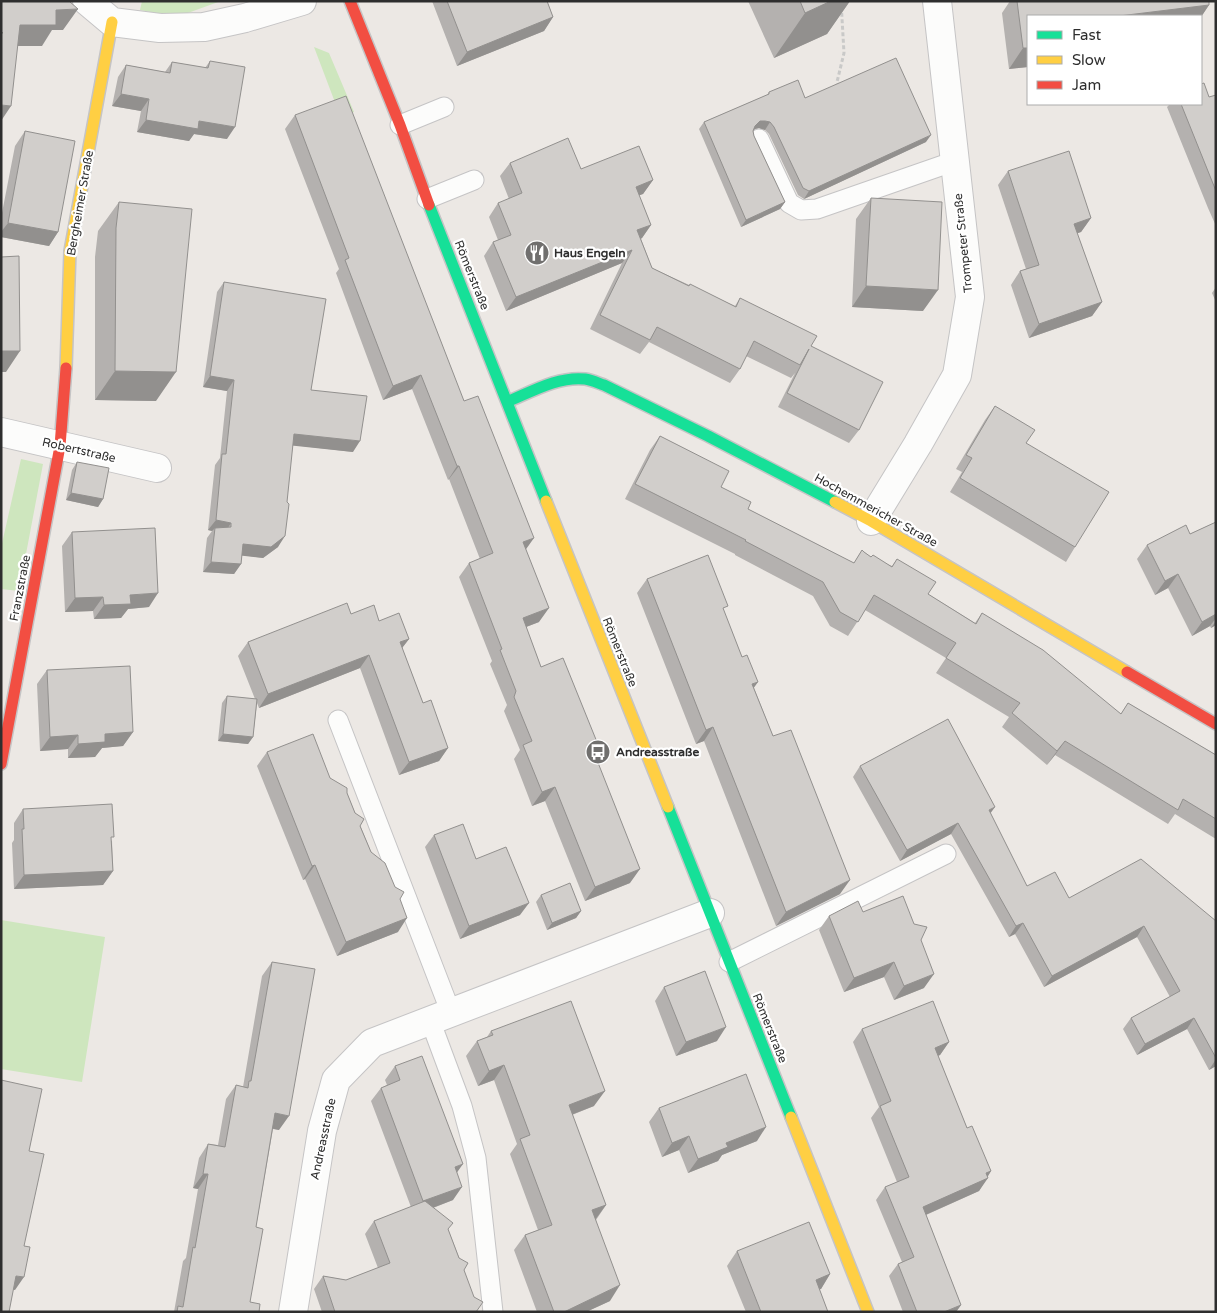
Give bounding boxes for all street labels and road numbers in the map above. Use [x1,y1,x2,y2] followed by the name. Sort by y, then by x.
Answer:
[64,149,96,257] street label: Bergheimer Straße
[951,192,975,293] street label: Trompeter Straße
[452,238,492,312] street label: Römerstraße
[41,435,117,465] street label: Robertstraße
[812,470,940,550] street label: Hochemmericher Straße
[7,553,33,622] street label: Franzstraße
[600,615,640,689] street label: Römerstraße
[750,991,790,1065] street label: Römerstraße
[308,1097,339,1181] street label: Andreasstraße

